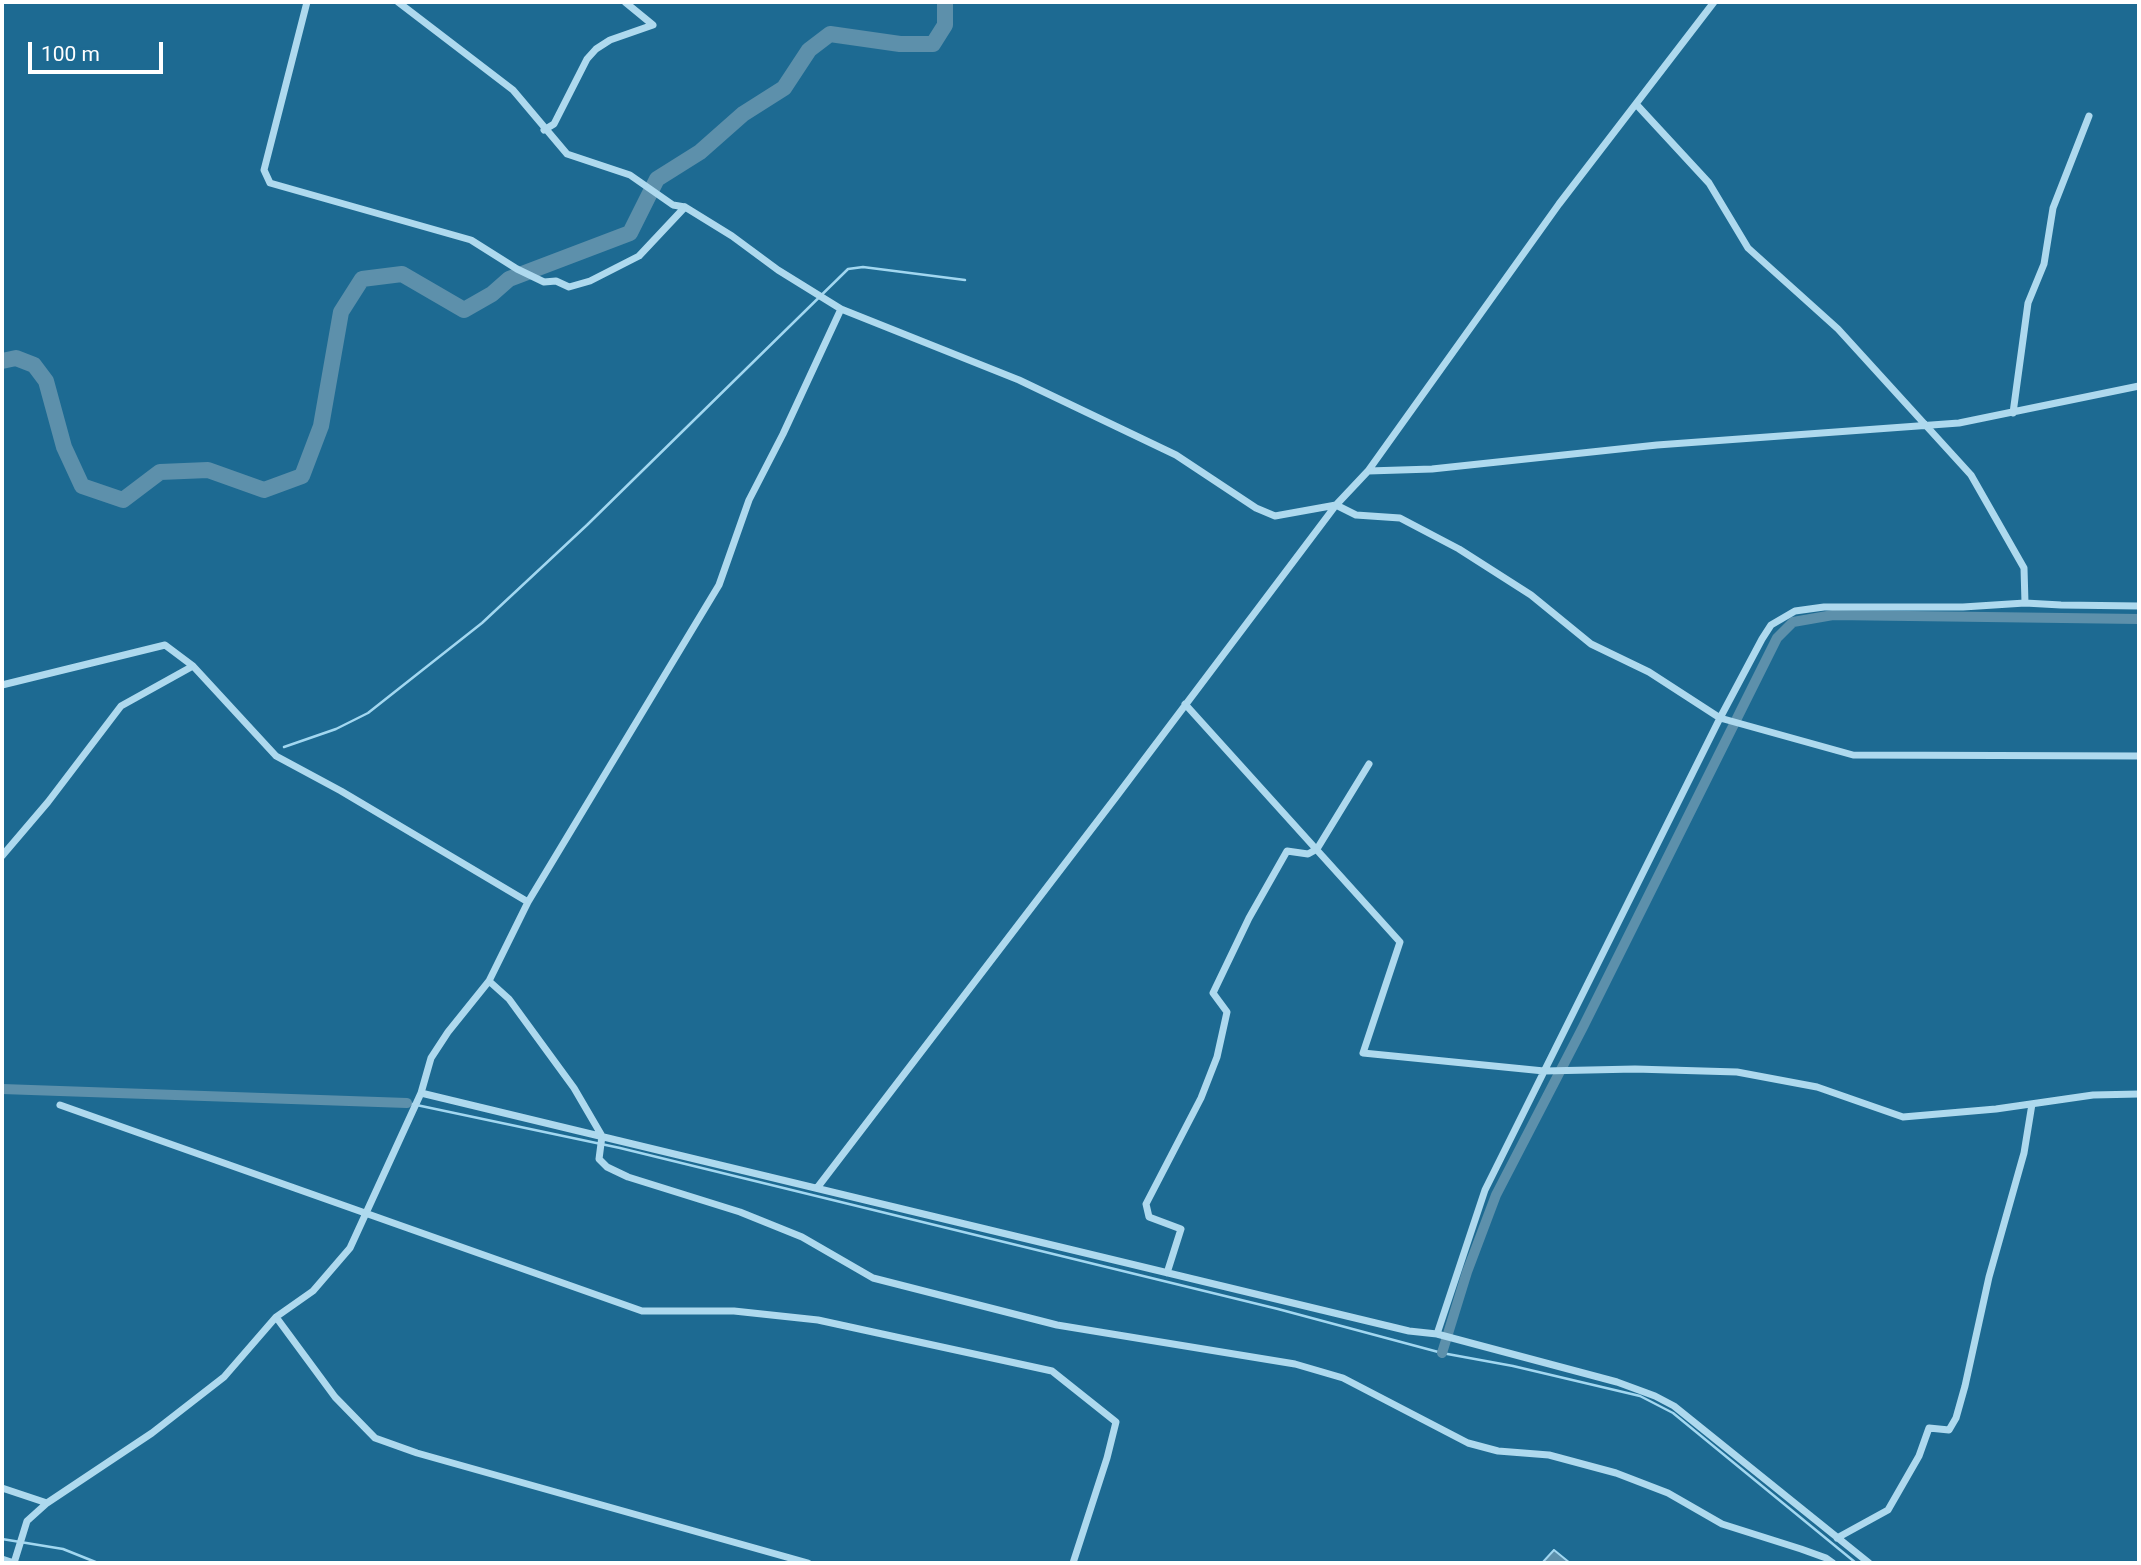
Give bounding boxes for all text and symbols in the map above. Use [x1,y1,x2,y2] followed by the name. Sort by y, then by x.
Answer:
[32,28,166,72] scale bar
[41,42,100,66] text: 100 m

